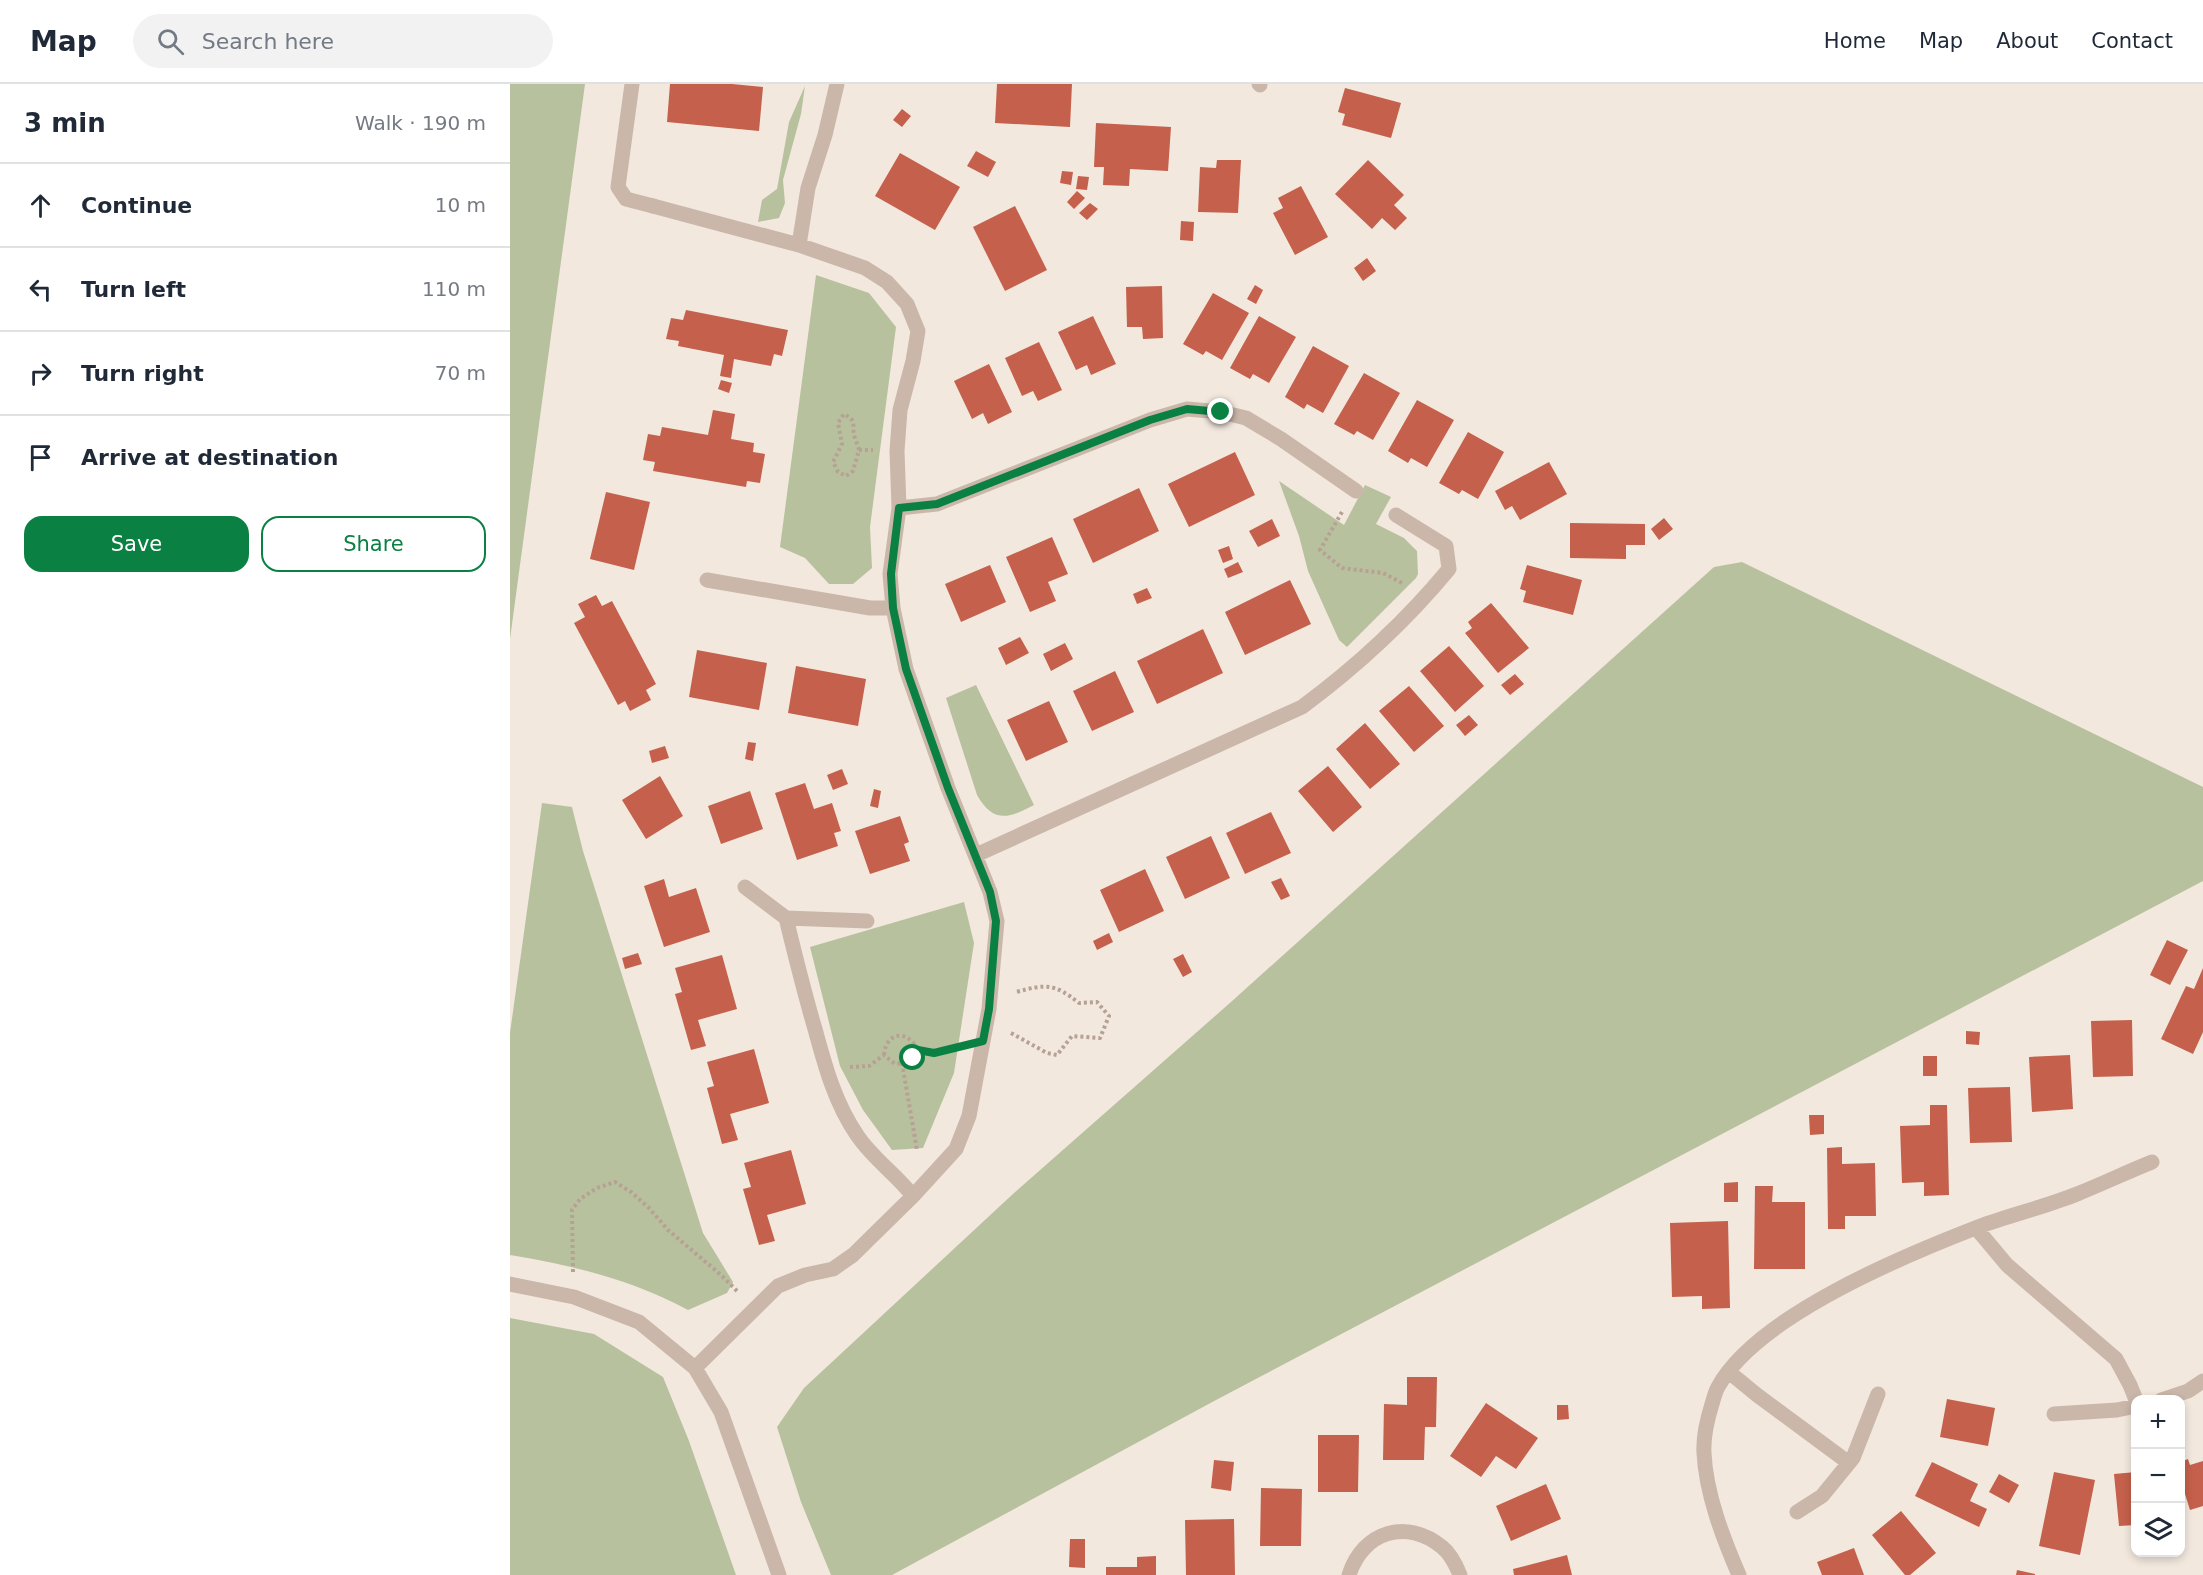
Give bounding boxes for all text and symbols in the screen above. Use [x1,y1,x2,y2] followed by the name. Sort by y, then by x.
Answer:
[133,14,553,68] search box
[30,25,97,58] text: Map
[154,25,187,58] icon: search
[202,29,334,54] text: Search here
[1824,29,1886,53] text: Home
[1919,29,1963,53] text: Map
[1996,29,2058,53] text: About
[2091,29,2173,53] text: Contact
[24,108,106,138] text: 3 min
[355,111,486,135] text: Walk · 190 m
[24,189,57,222] icon: ahead
[81,193,192,218] text: Continue
[435,193,486,217] text: 10 m
[24,273,57,306] icon: left
[81,277,186,302] text: Turn left
[422,277,486,301] text: 110 m
[24,357,57,390] icon: right
[81,361,204,386] text: Turn right
[435,361,486,385] text: 70 m
[1207,398,1233,424] route end
[24,441,57,474] icon: arrive
[81,445,338,470] text: Arrive at destination
[24,516,249,572] button: Save
[261,516,486,572] button: Share
[899,1044,925,1070] route start
[2131,1395,2185,1557] map controls
[2131,1395,2185,1449] button: +
[2131,1449,2185,1503] button: −
[2131,1503,2185,1557] button: layers

